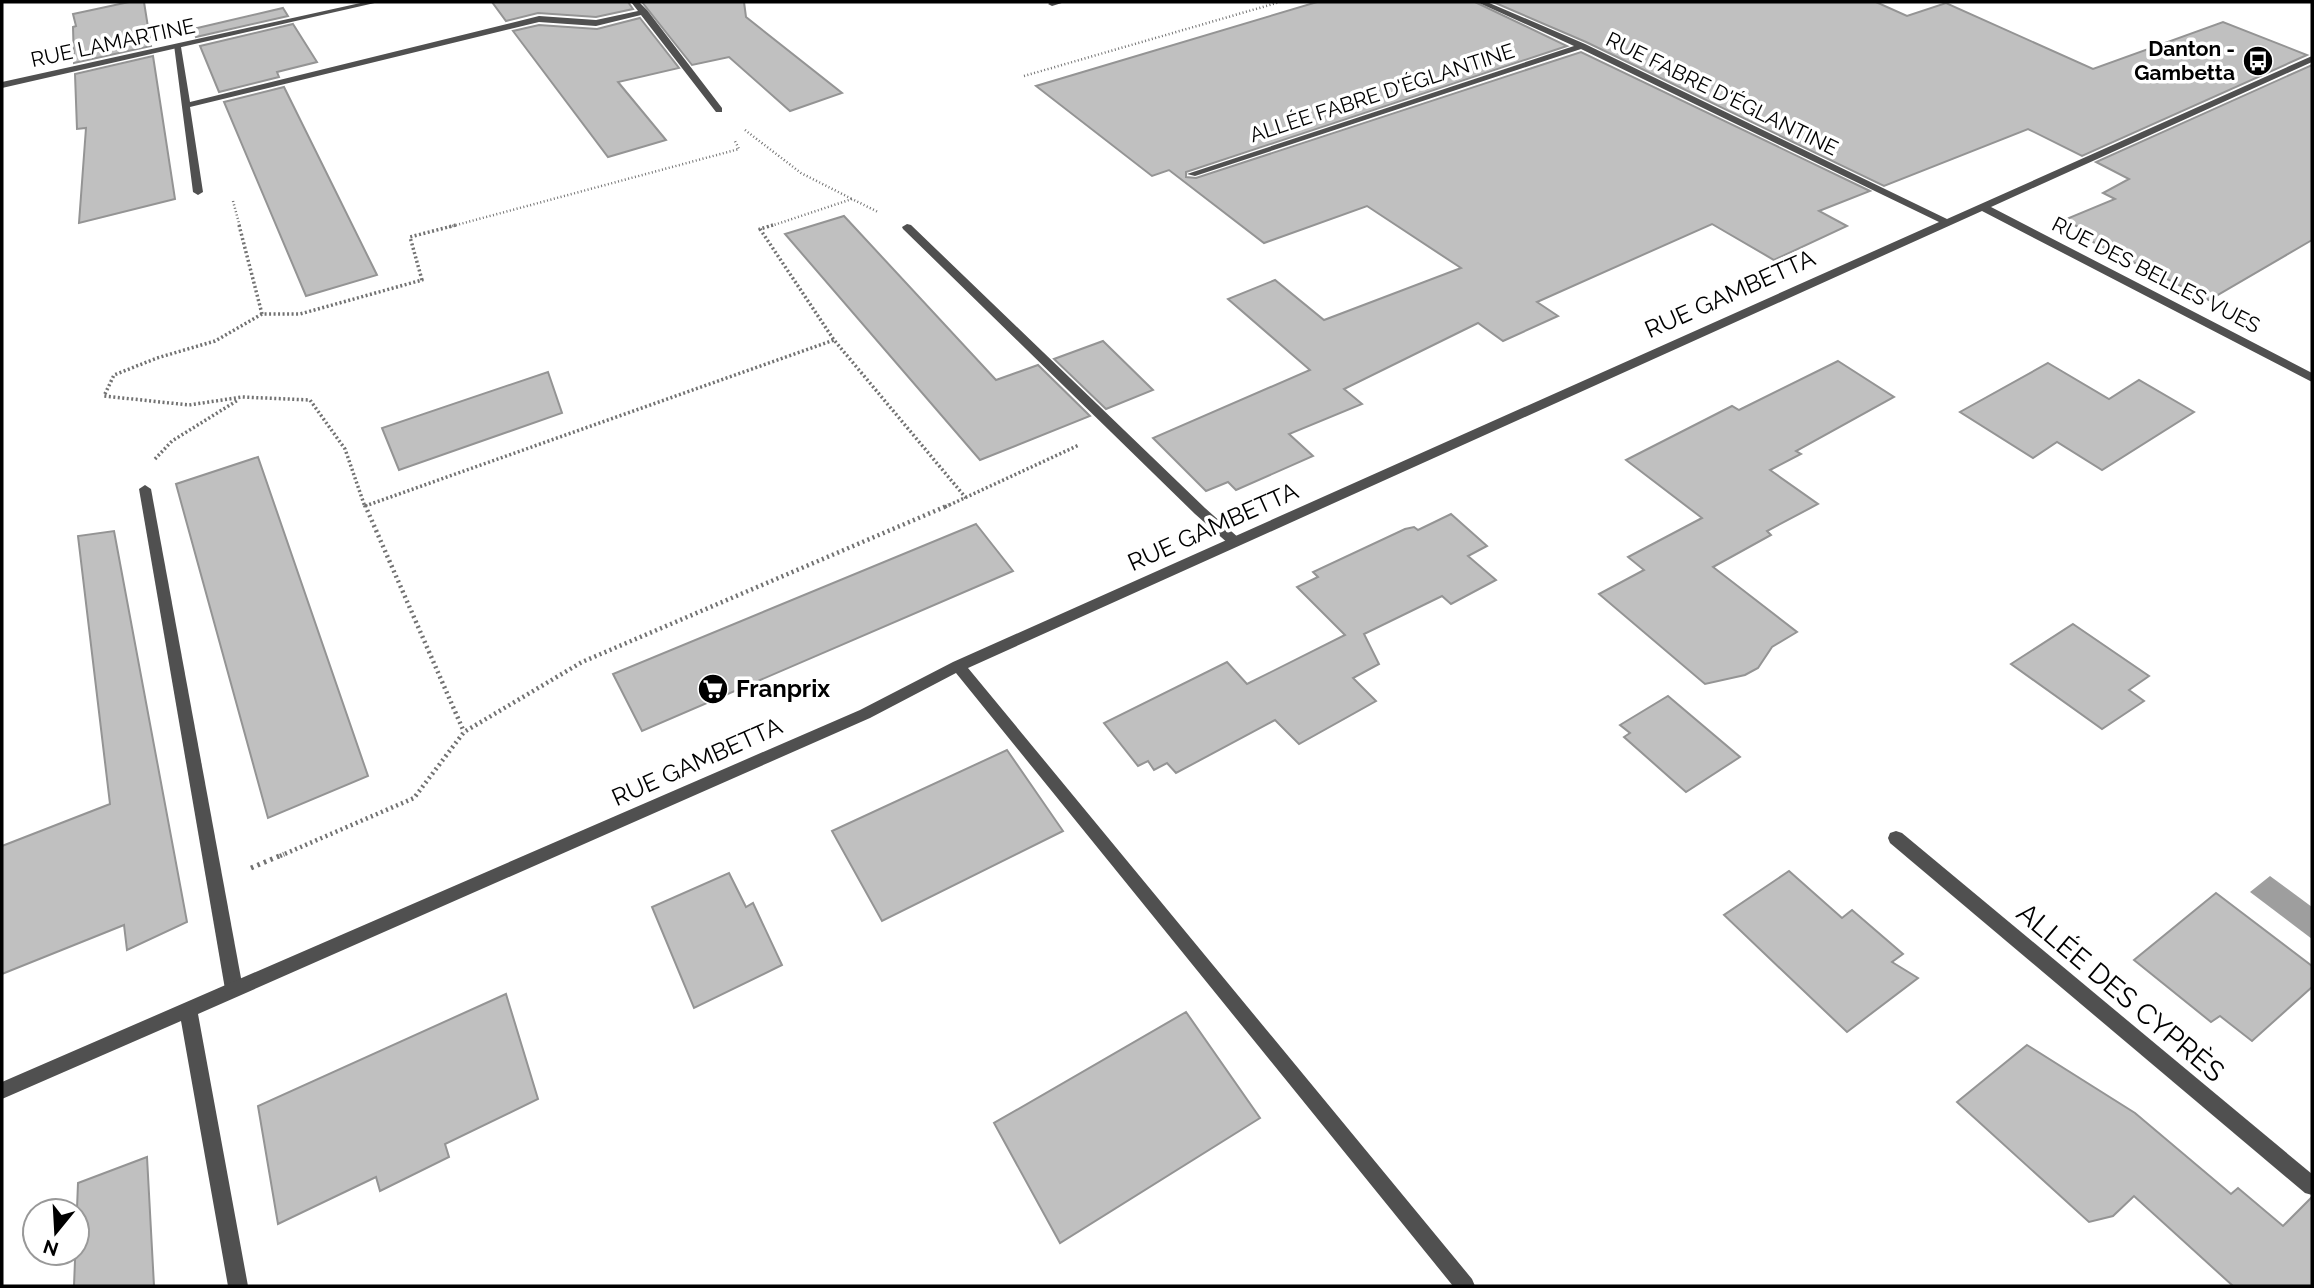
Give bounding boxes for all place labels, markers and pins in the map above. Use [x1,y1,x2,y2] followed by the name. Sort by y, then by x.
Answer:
[2134,36,2235,85] place label: Danton - Gambetta
[2241,44,2275,78] bus stop icon: Danton - Gambetta
[696,672,730,706] supermarket icon: Franprix
[736,674,830,703] place label: Franprix

